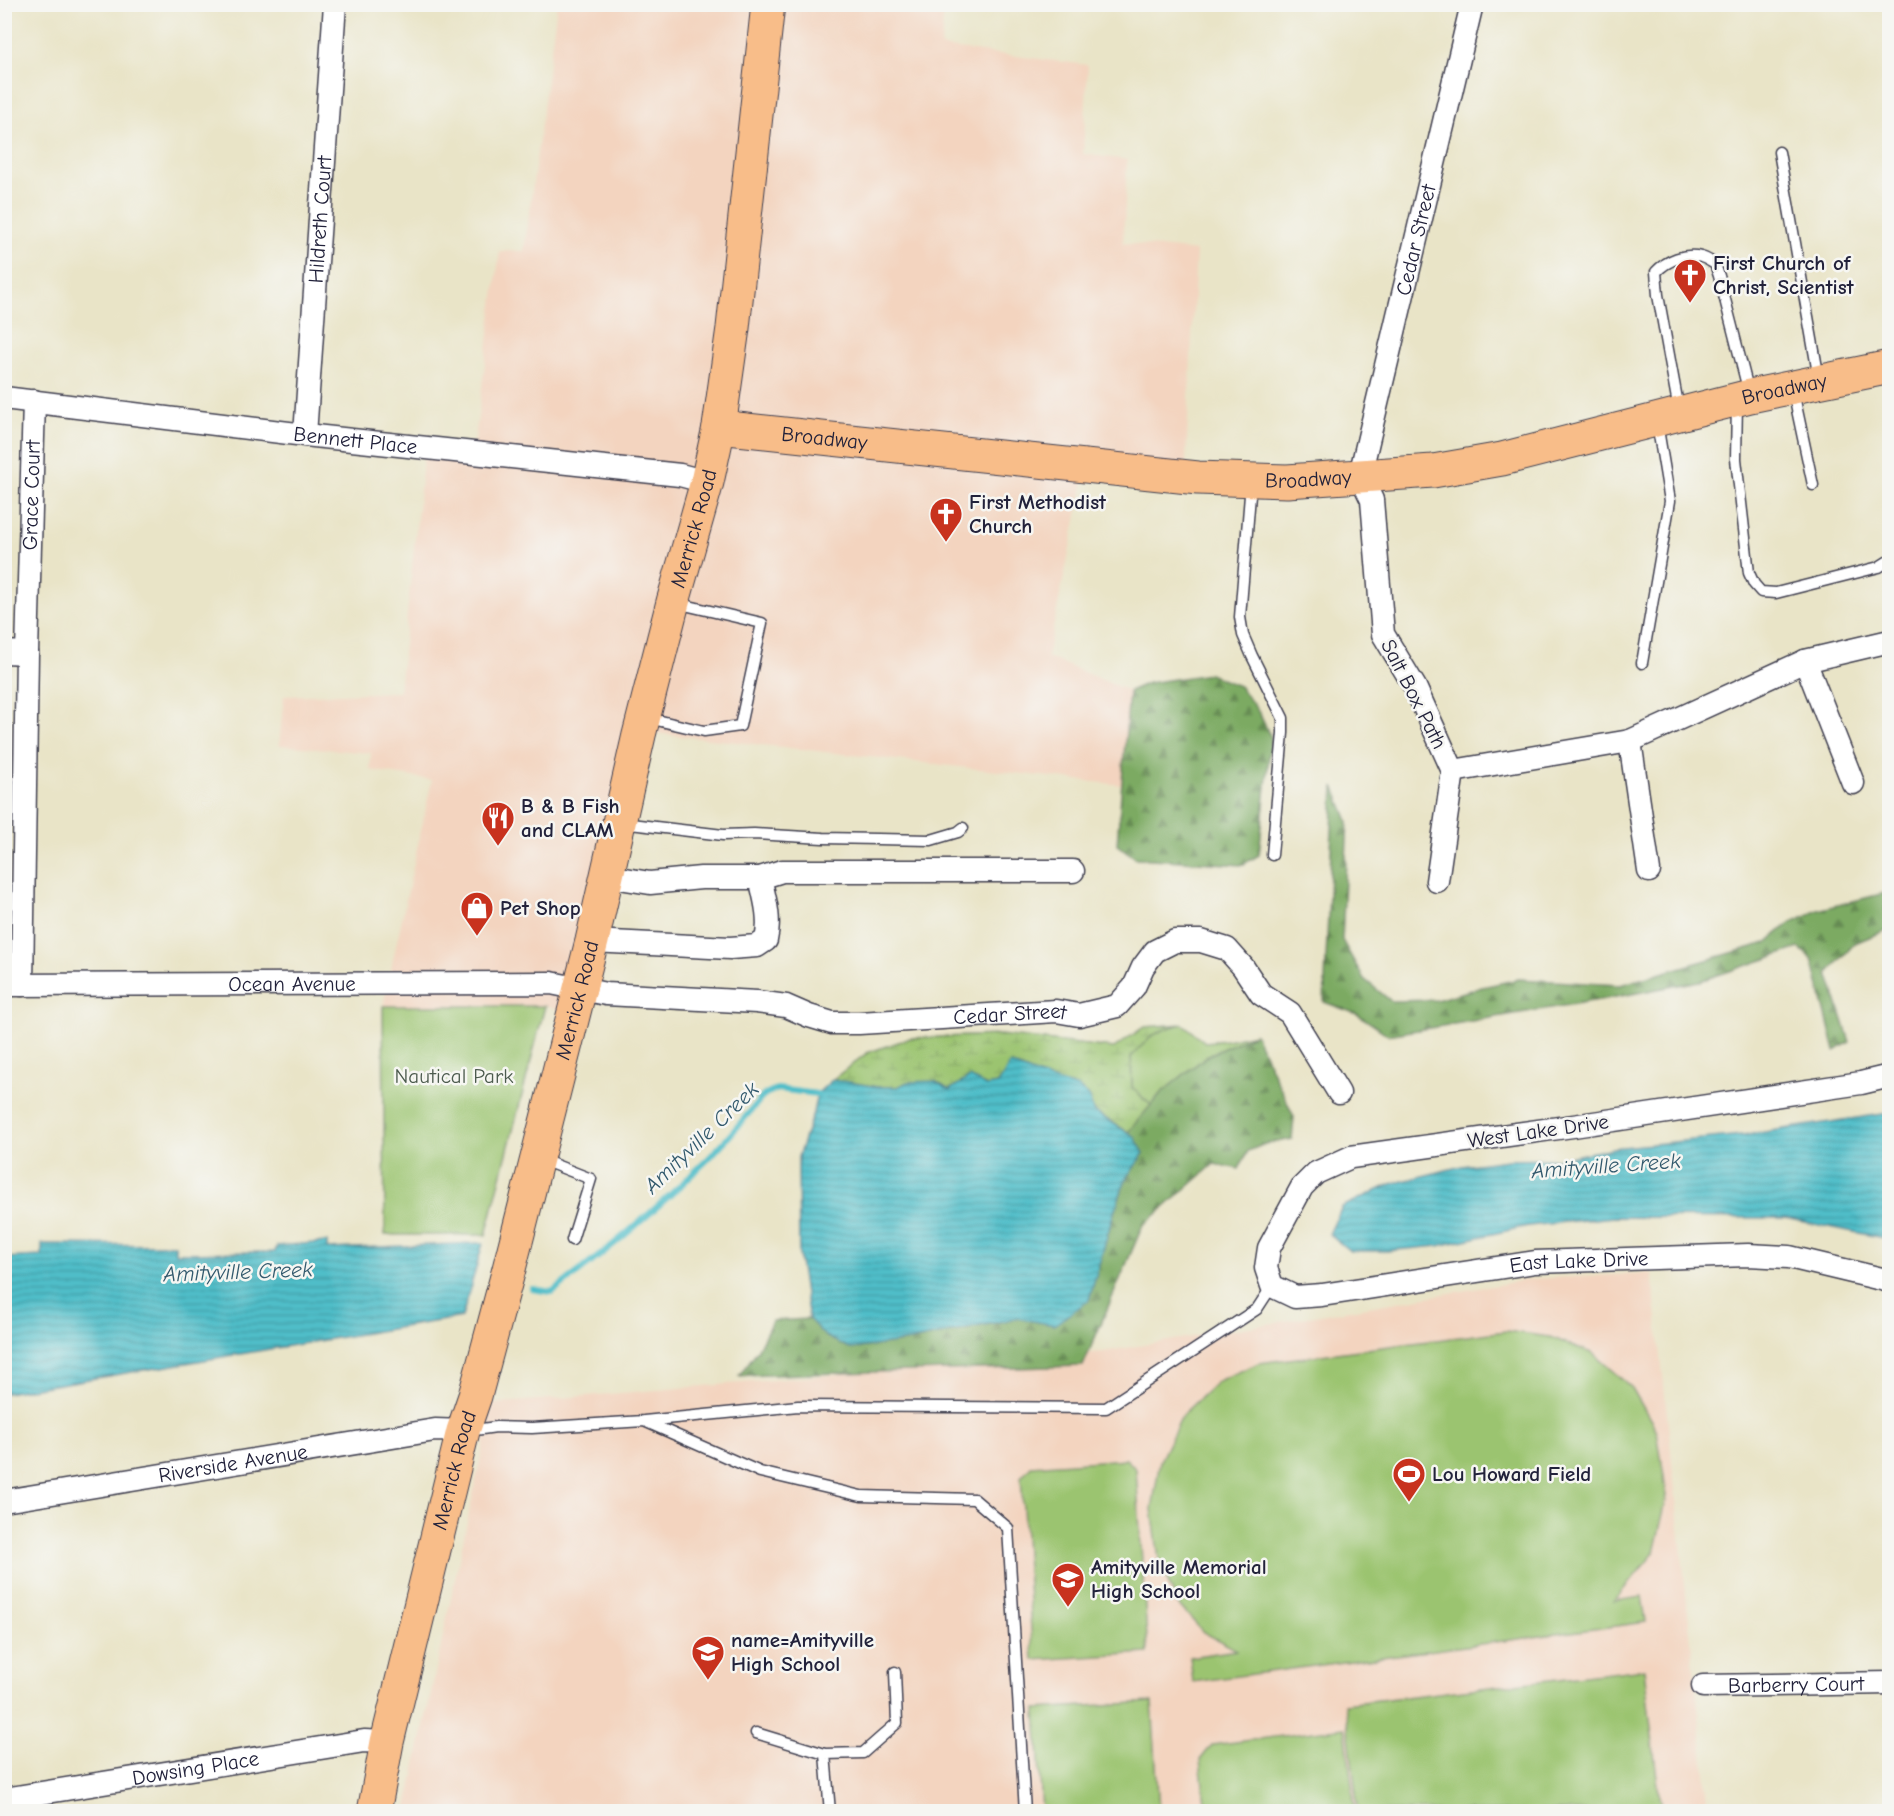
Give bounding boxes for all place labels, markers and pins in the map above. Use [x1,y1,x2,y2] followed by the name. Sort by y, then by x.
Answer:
[1713,251,1855,299] place label: First Church of Christ, Scientist
[1672,257,1708,304] church icon: First Church of Christ, Scientist
[969,490,1107,538] place label: First Methodist Church
[928,496,964,543] church icon: First Methodist Church
[521,794,620,842] place label: B & B Fish and CLAM
[480,800,516,847] restaurant icon: B & B Fish and CLAM
[459,890,495,937] shop icon: Pet Shop
[500,896,581,920] place label: Pet Shop
[1391,1456,1427,1503] sports icon: Lou Howard Field
[1432,1462,1591,1486] place label: Lou Howard Field
[1091,1555,1267,1603] place label: Amityville Memorial High School
[1050,1561,1086,1608] school or university icon: Amityville Memorial High School
[731,1628,874,1676] place label: name=Amityville High School
[690,1634,726,1681] school or university icon: name=Amityville High School

